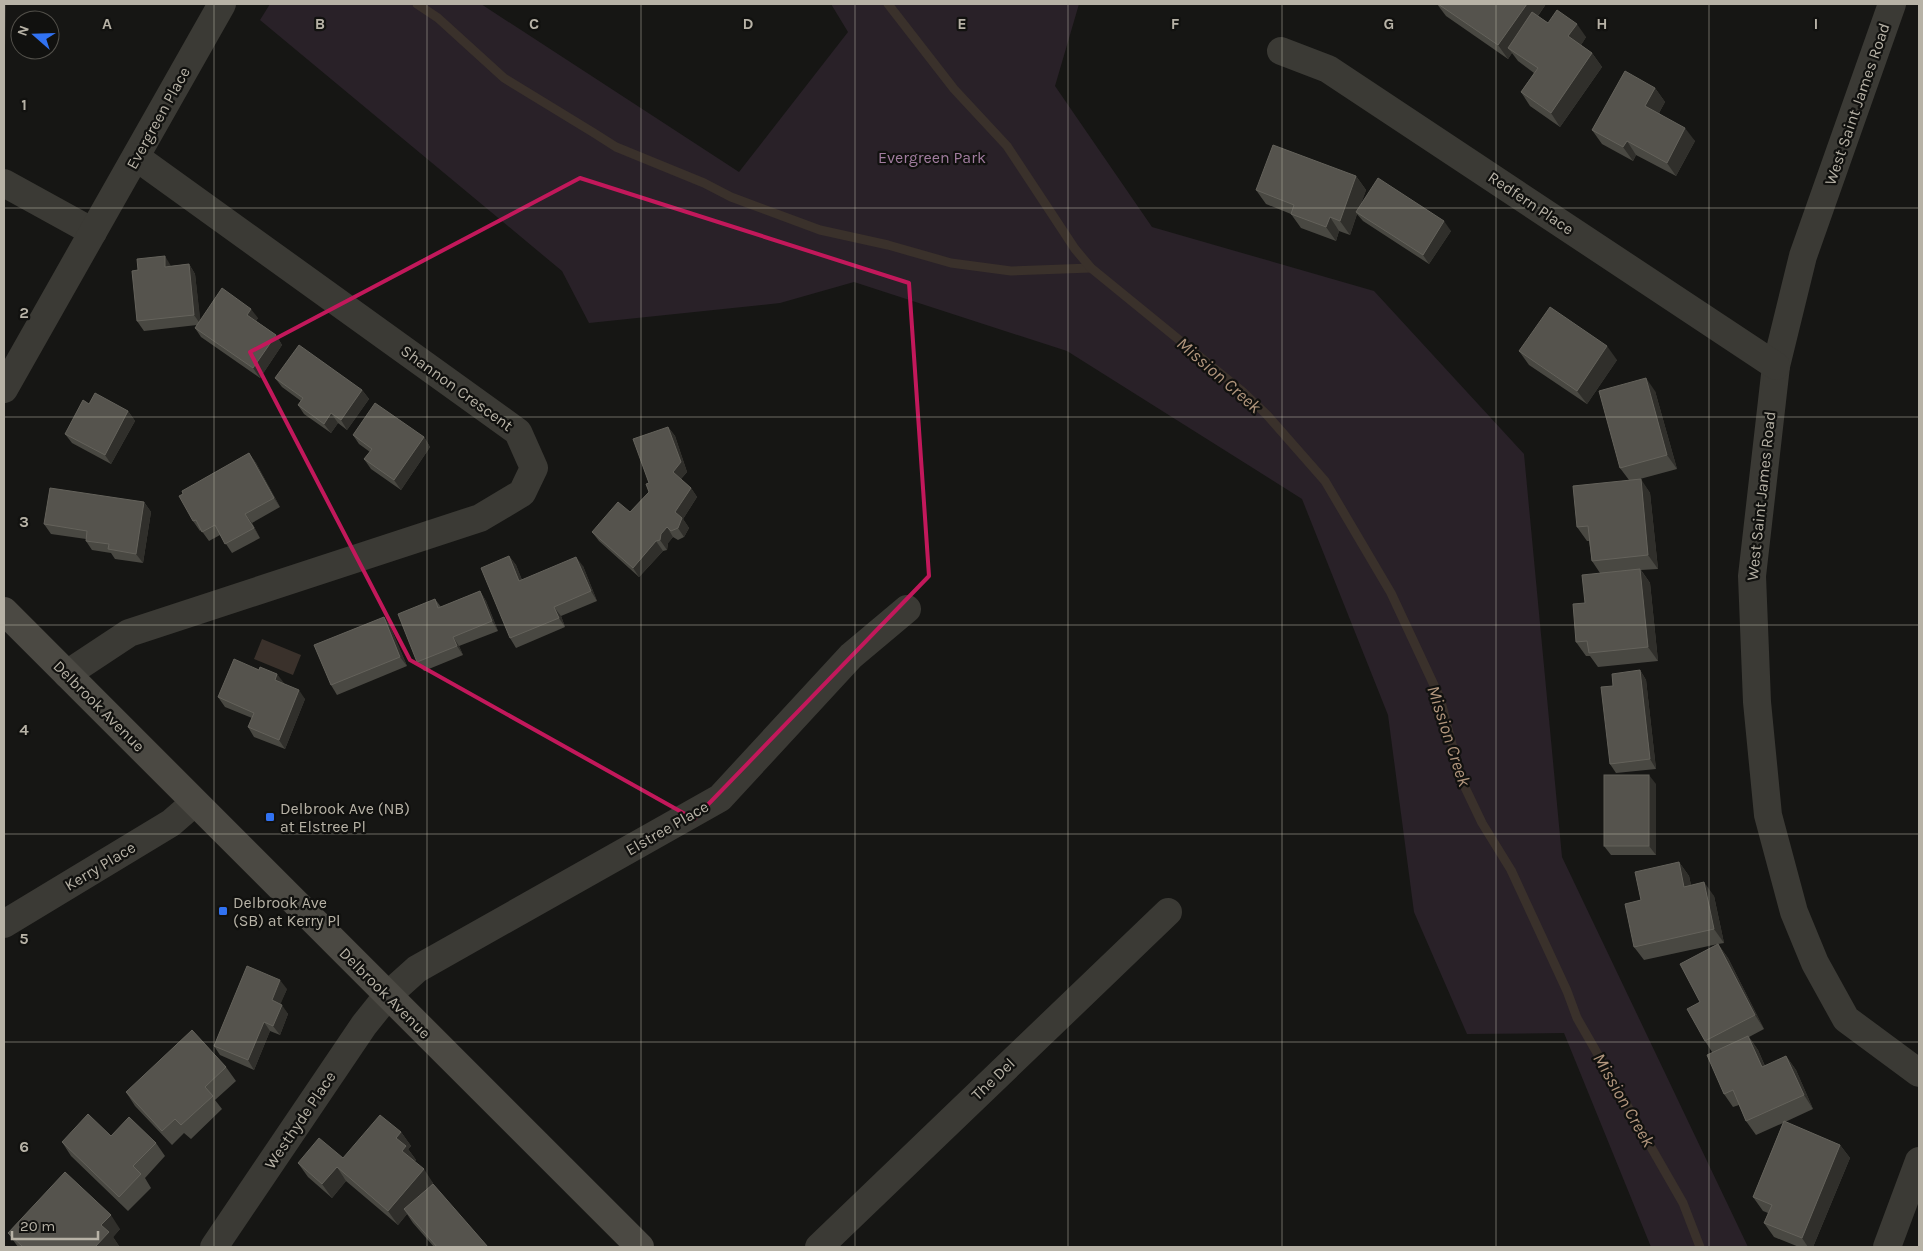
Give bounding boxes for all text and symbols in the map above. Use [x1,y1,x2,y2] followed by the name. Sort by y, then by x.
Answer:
[10,10,60,60] north arrow
[102,14,112,33] text: A
[315,14,325,33] text: B
[529,14,539,33] text: C
[743,14,754,33] text: D
[957,14,967,33] text: E
[1171,14,1180,33] text: F
[1384,14,1394,33] text: G
[1596,14,1608,33] text: H
[1814,14,1818,33] text: I
[1820,20,1894,188] street label: West Saint James Road
[14,23,33,38] text: N
[122,63,194,173] street label: Evergreen Place
[21,95,27,114] text: 1
[878,148,986,167] park label: Evergreen Park
[1485,167,1577,239] street label: Redfern Place
[19,303,29,322] text: 2
[1172,332,1266,418] water label: Mission Creek
[397,341,517,435] street label: Shannon Crescent
[1743,410,1779,582] street label: West Saint James Road
[19,512,29,531] text: 3
[49,656,149,756] street label: Delbrook Avenue
[1422,683,1476,790] water label: Mission Creek
[19,720,29,739] text: 4
[622,797,712,859] street label: Elstree Place
[280,799,410,836] place label: Delbrook Ave (NB) at Elstree Pl
[264,811,276,823] marker: Delbrook Ave (NB) at Elstree Pl
[61,837,139,895] street label: Kerry Place
[233,893,341,930] place label: Delbrook Ave (SB) at Kerry Pl
[217,905,229,917] marker: Delbrook Ave (SB) at Kerry Pl
[19,929,29,948] text: 5
[335,943,435,1043] street label: Delbrook Avenue
[1588,1049,1660,1152] water label: Mission Creek
[967,1054,1019,1104] street label: The Del
[260,1068,340,1172] street label: Westhyde Place
[19,1137,29,1156] text: 6
[12,1208,99,1240] scale bar
[20,1217,55,1235] text: 20 m

